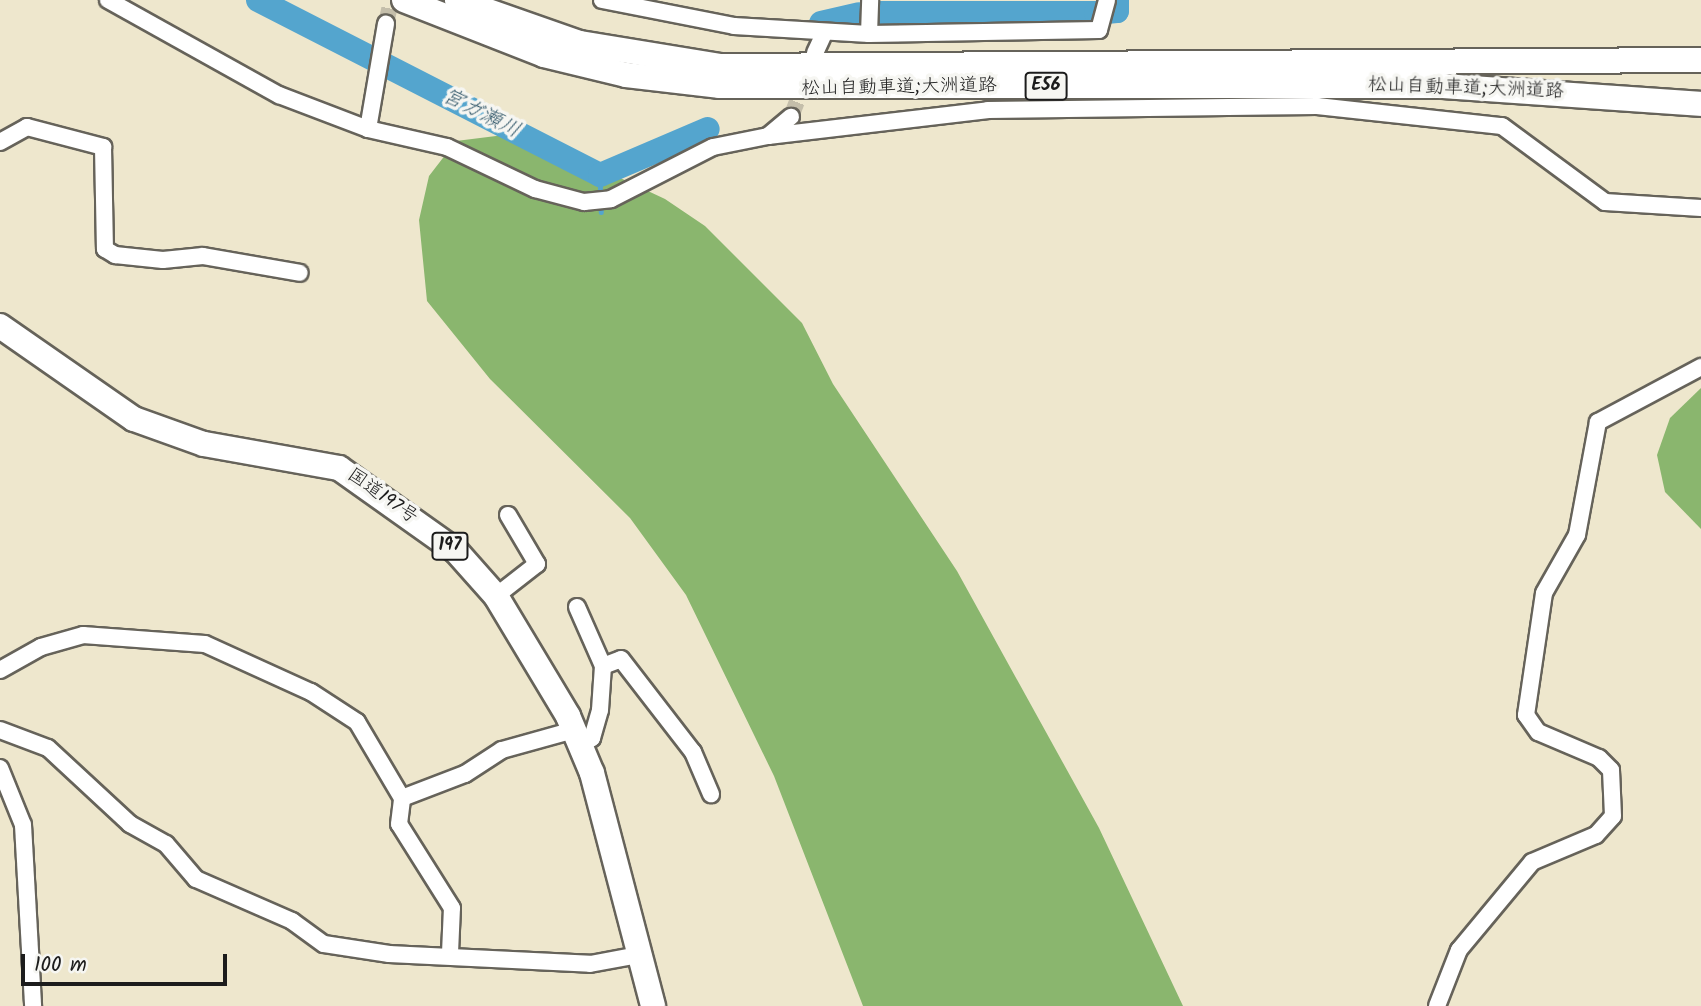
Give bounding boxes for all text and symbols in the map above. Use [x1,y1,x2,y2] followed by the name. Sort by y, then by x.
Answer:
[1023,72,1069,100] road number: E56
[1368,74,1564,104] street label: 松山自動車道;大洲道路
[801,75,997,101] street label: 松山自動車道;大洲道路
[438,84,524,144] water label: 宮ガ瀬川
[342,464,422,530] street label: 国道197号
[431,532,469,560] road number: 197
[24,940,231,984] scale bar
[34,949,87,982] text: 100 m

